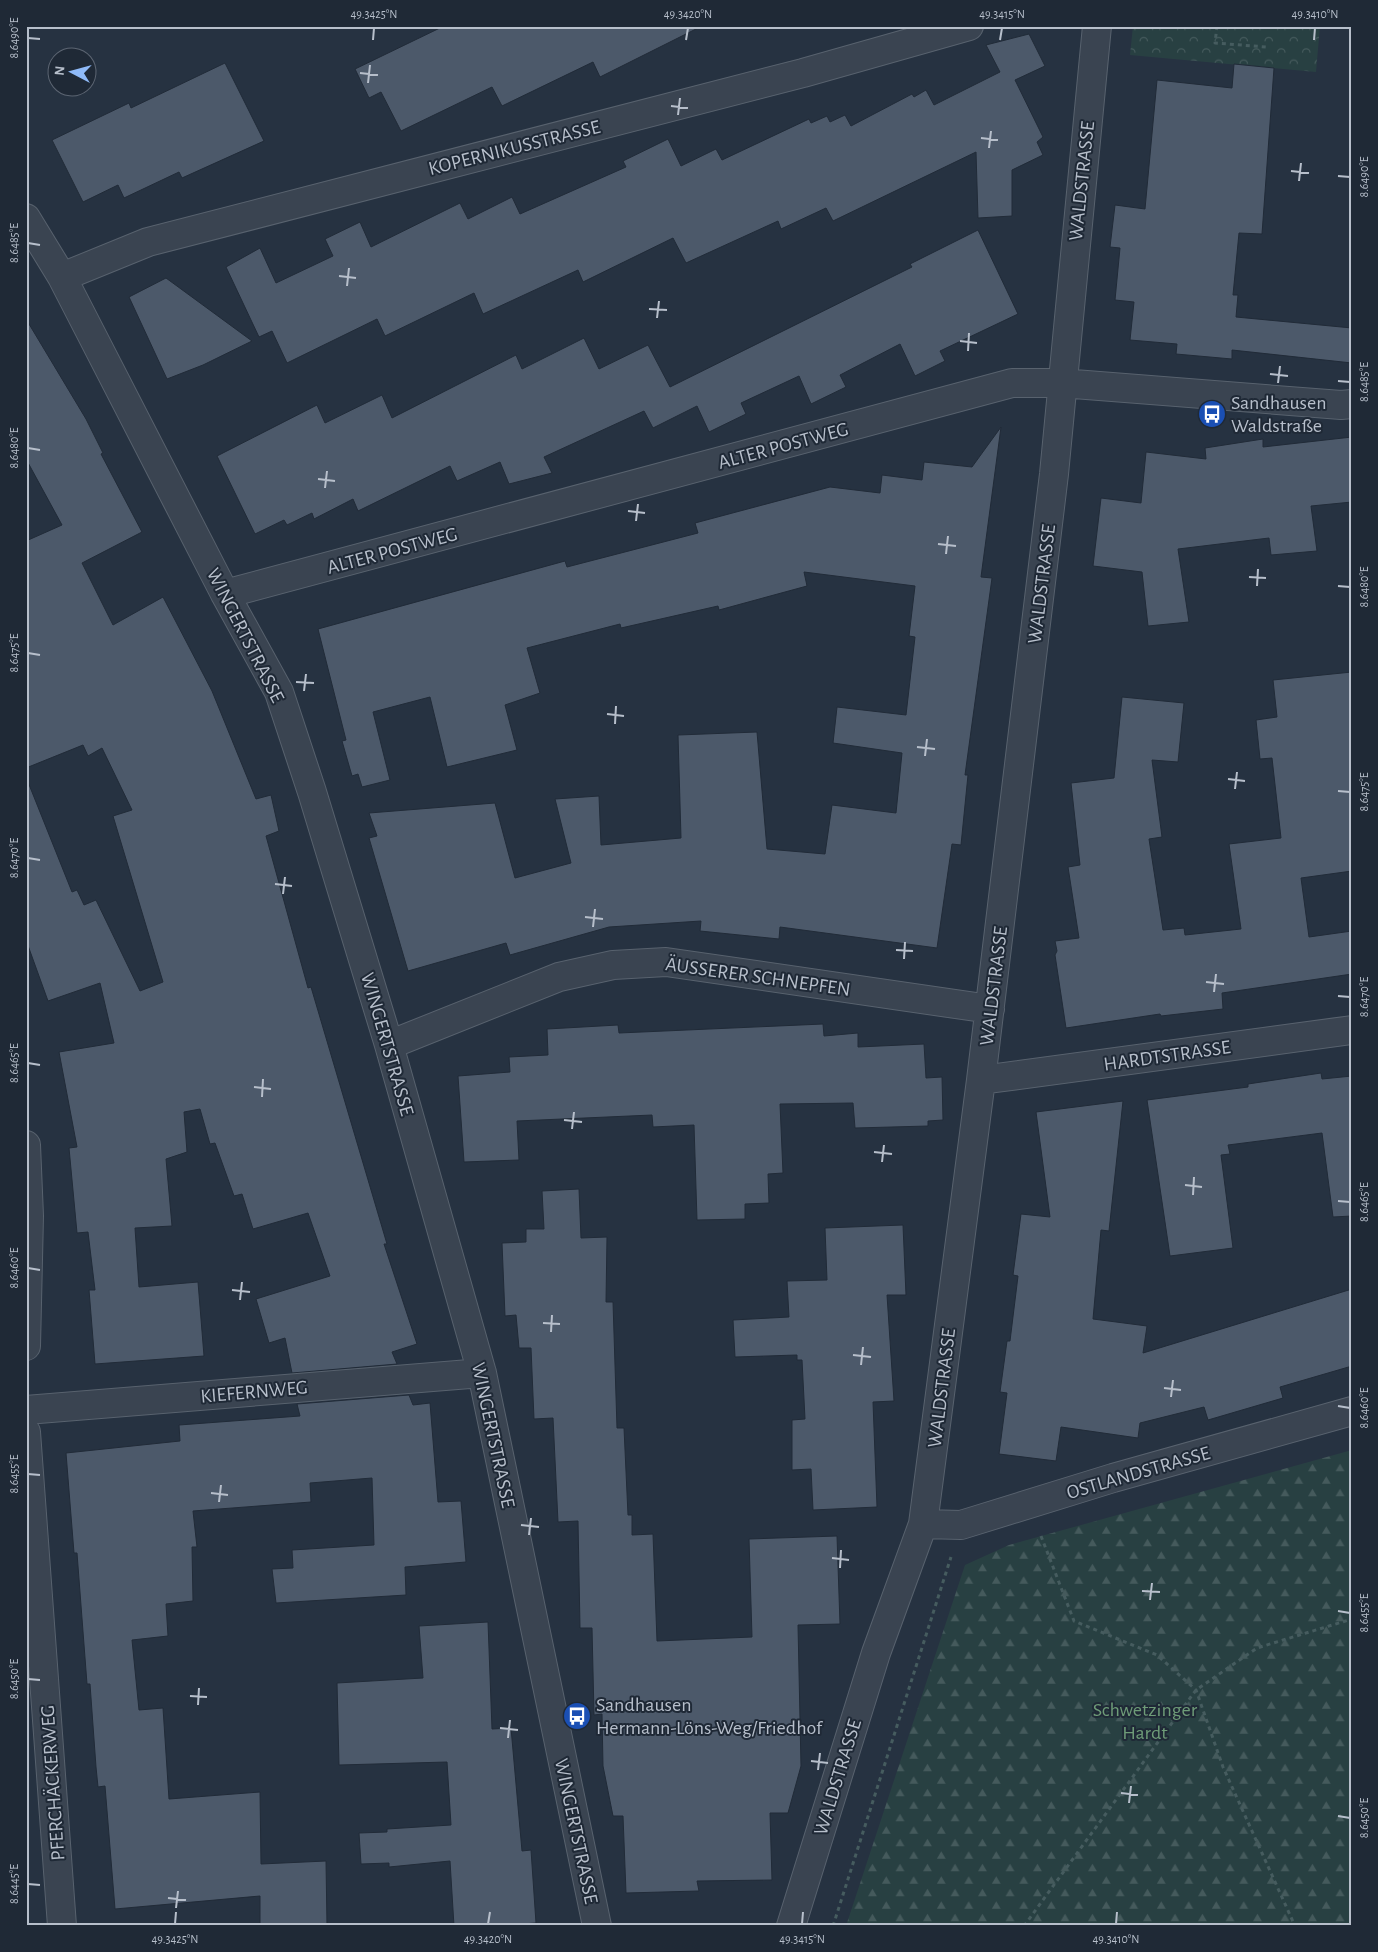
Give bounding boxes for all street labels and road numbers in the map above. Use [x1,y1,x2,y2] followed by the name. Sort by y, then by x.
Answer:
[426,117,603,179] street label: KOPERNIKUSSTRASSE
[1066,120,1098,242] street label: WALDSTRASSE
[716,419,851,473] street label: ALTER POSTWEG
[1025,523,1059,645] street label: WALDSTRASSE
[325,524,460,578] street label: ALTER POSTWEG
[203,565,288,706] street label: WINGERTSTRASSE
[977,925,1011,1047] street label: WALDSTRASSE
[664,954,852,1000] street label: ÄUSSERER SCHNEPFEN
[357,970,417,1119] street label: WINGERTSTRASSE
[1102,1037,1232,1075] street label: HARDTSTRASSE
[925,1327,959,1449] street label: WALDSTRASSE
[468,1361,518,1510] street label: WINGERTSTRASSE
[199,1377,309,1407] street label: KIEFERNWEG
[1064,1443,1213,1503] street label: OSTLANDSTRASSE
[38,1705,68,1861] street label: PFERCHÄCKERWEG
[811,1716,865,1838] street label: WALDSTRASSE
[551,1757,601,1906] street label: WINGERTSTRASSE

